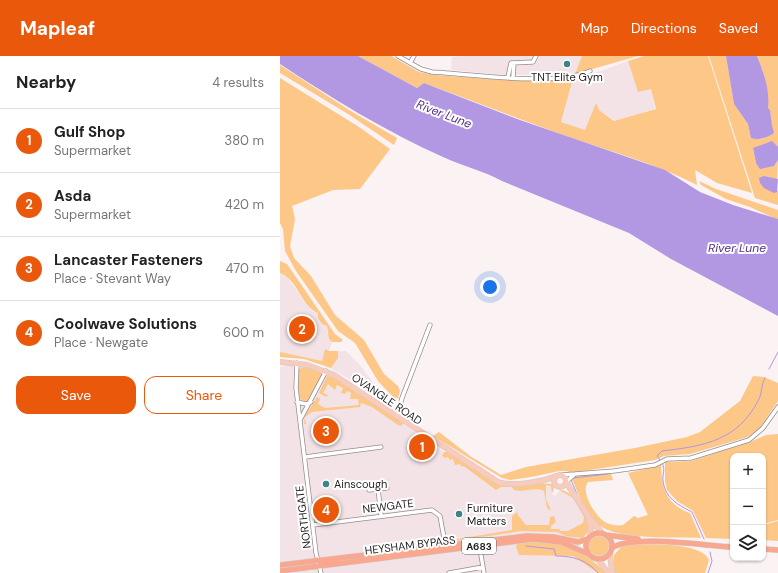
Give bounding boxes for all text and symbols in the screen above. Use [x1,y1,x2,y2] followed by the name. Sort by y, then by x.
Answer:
[20,16,95,41] text: Mapleaf
[581,19,609,37] text: Map
[631,19,697,37] text: Directions
[719,19,758,37] text: Saved
[562,59,572,69] marker: TNT Elite Gym
[531,70,603,84] place label: TNT Elite Gym
[16,71,76,93] text: Nearby
[212,74,264,91] text: 4 results
[414,96,474,132] water label: River Lune
[54,122,125,142] text: Gulf Shop
[27,132,31,149] text: 1
[224,132,264,149] text: 380 m
[54,142,131,159] text: Supermarket
[54,186,91,206] text: Asda
[25,196,33,213] text: 2
[225,196,264,213] text: 420 m
[54,206,131,223] text: Supermarket
[708,240,766,256] water label: River Lune
[54,250,203,270] text: Lancaster Fasteners
[25,260,33,277] text: 3
[225,260,264,277] text: 470 m
[54,270,171,287] text: Place · Stevant Way
[480,277,500,297] your location
[54,314,197,334] text: Coolwave Solutions
[289,314,315,344] pin: 2
[25,324,33,341] text: 4
[223,324,264,341] text: 600 m
[54,334,148,351] text: Place · Newgate
[349,370,425,428] street label: OVANGLE ROAD
[16,376,136,414] button: Save
[144,376,264,414] button: Share
[313,416,339,446] pin: 3
[409,432,435,462] pin: 1
[730,453,766,561] map controls
[730,453,766,489] button: +
[334,477,387,491] place label: Ainscough
[321,479,331,489] marker: Ainscough
[292,485,314,549] street label: NORTHGATE
[730,489,766,525] button: −
[313,495,339,525] pin: 4
[362,496,414,516] street label: NEWGATE
[467,501,513,528] place label: Furniture Matters
[454,509,464,519] marker: Furniture Matters
[730,525,766,561] button: layers
[364,532,456,558] street label: HEYSHAM BYPASS
[462,538,496,554] road number: A683

